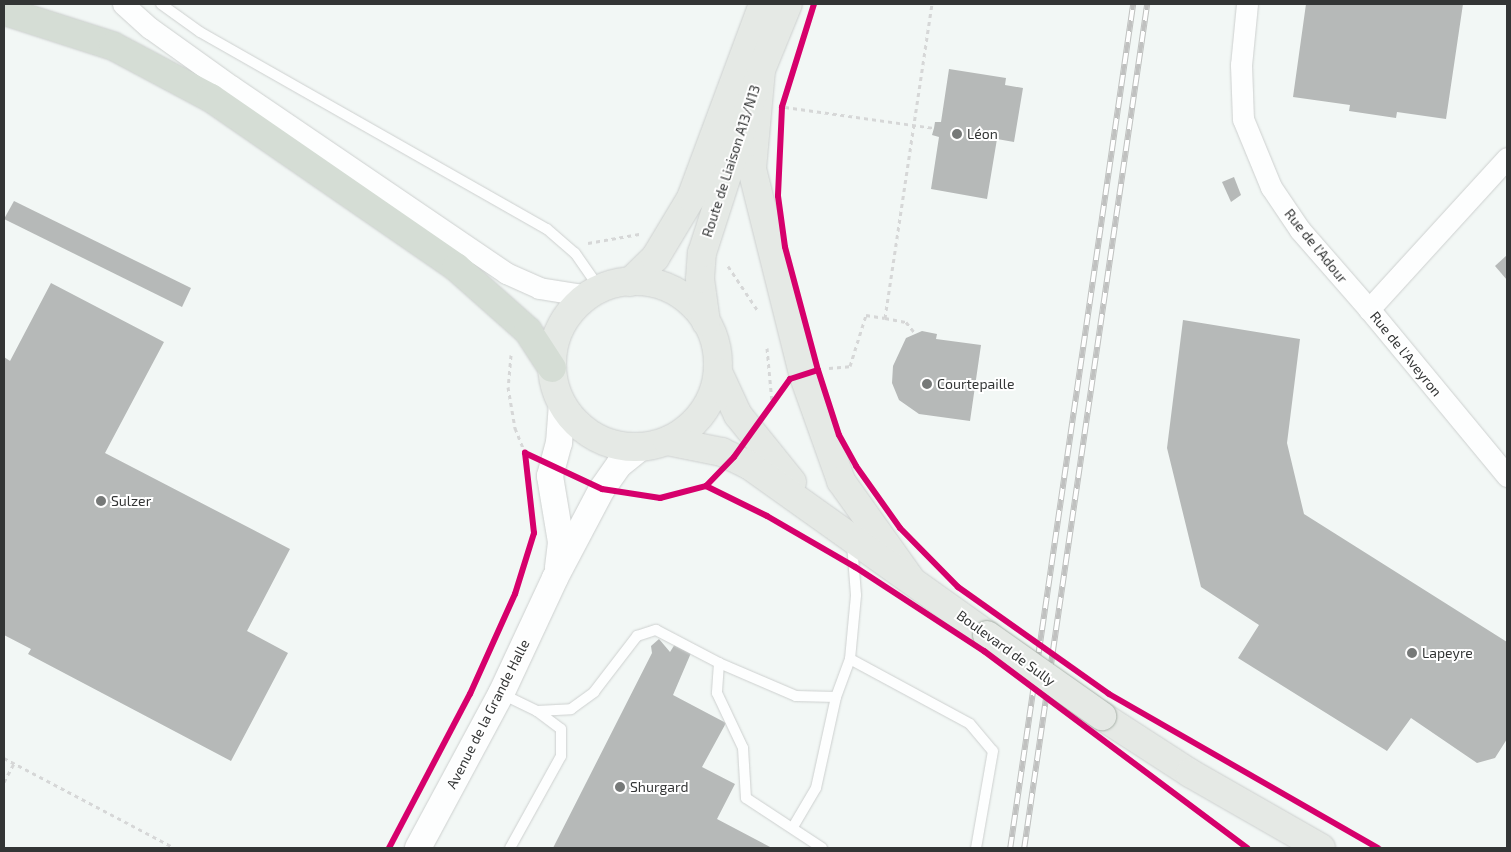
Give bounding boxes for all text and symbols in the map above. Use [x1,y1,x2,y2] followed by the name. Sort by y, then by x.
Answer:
[698,83,764,239] street label: Route de Liaison A13/N13
[967,126,998,142] place label: Léon
[951,128,963,140] marker: Léon
[1281,206,1351,286] street label: Rue de l'Adour
[1367,308,1445,400] street label: Rue de l'Aveyron
[937,376,1014,392] place label: Courtepaille
[921,378,933,390] marker: Courtepaille
[111,493,151,509] place label: Sulzer
[95,495,107,507] marker: Sulzer
[953,607,1059,689] street label: Boulevard de Sully
[443,636,533,792] street label: Avenue de la Grande Halle
[1422,645,1473,661] place label: Lapeyre
[1406,647,1418,659] marker: Lapeyre
[630,779,688,795] place label: Shurgard
[614,781,626,793] marker: Shurgard

